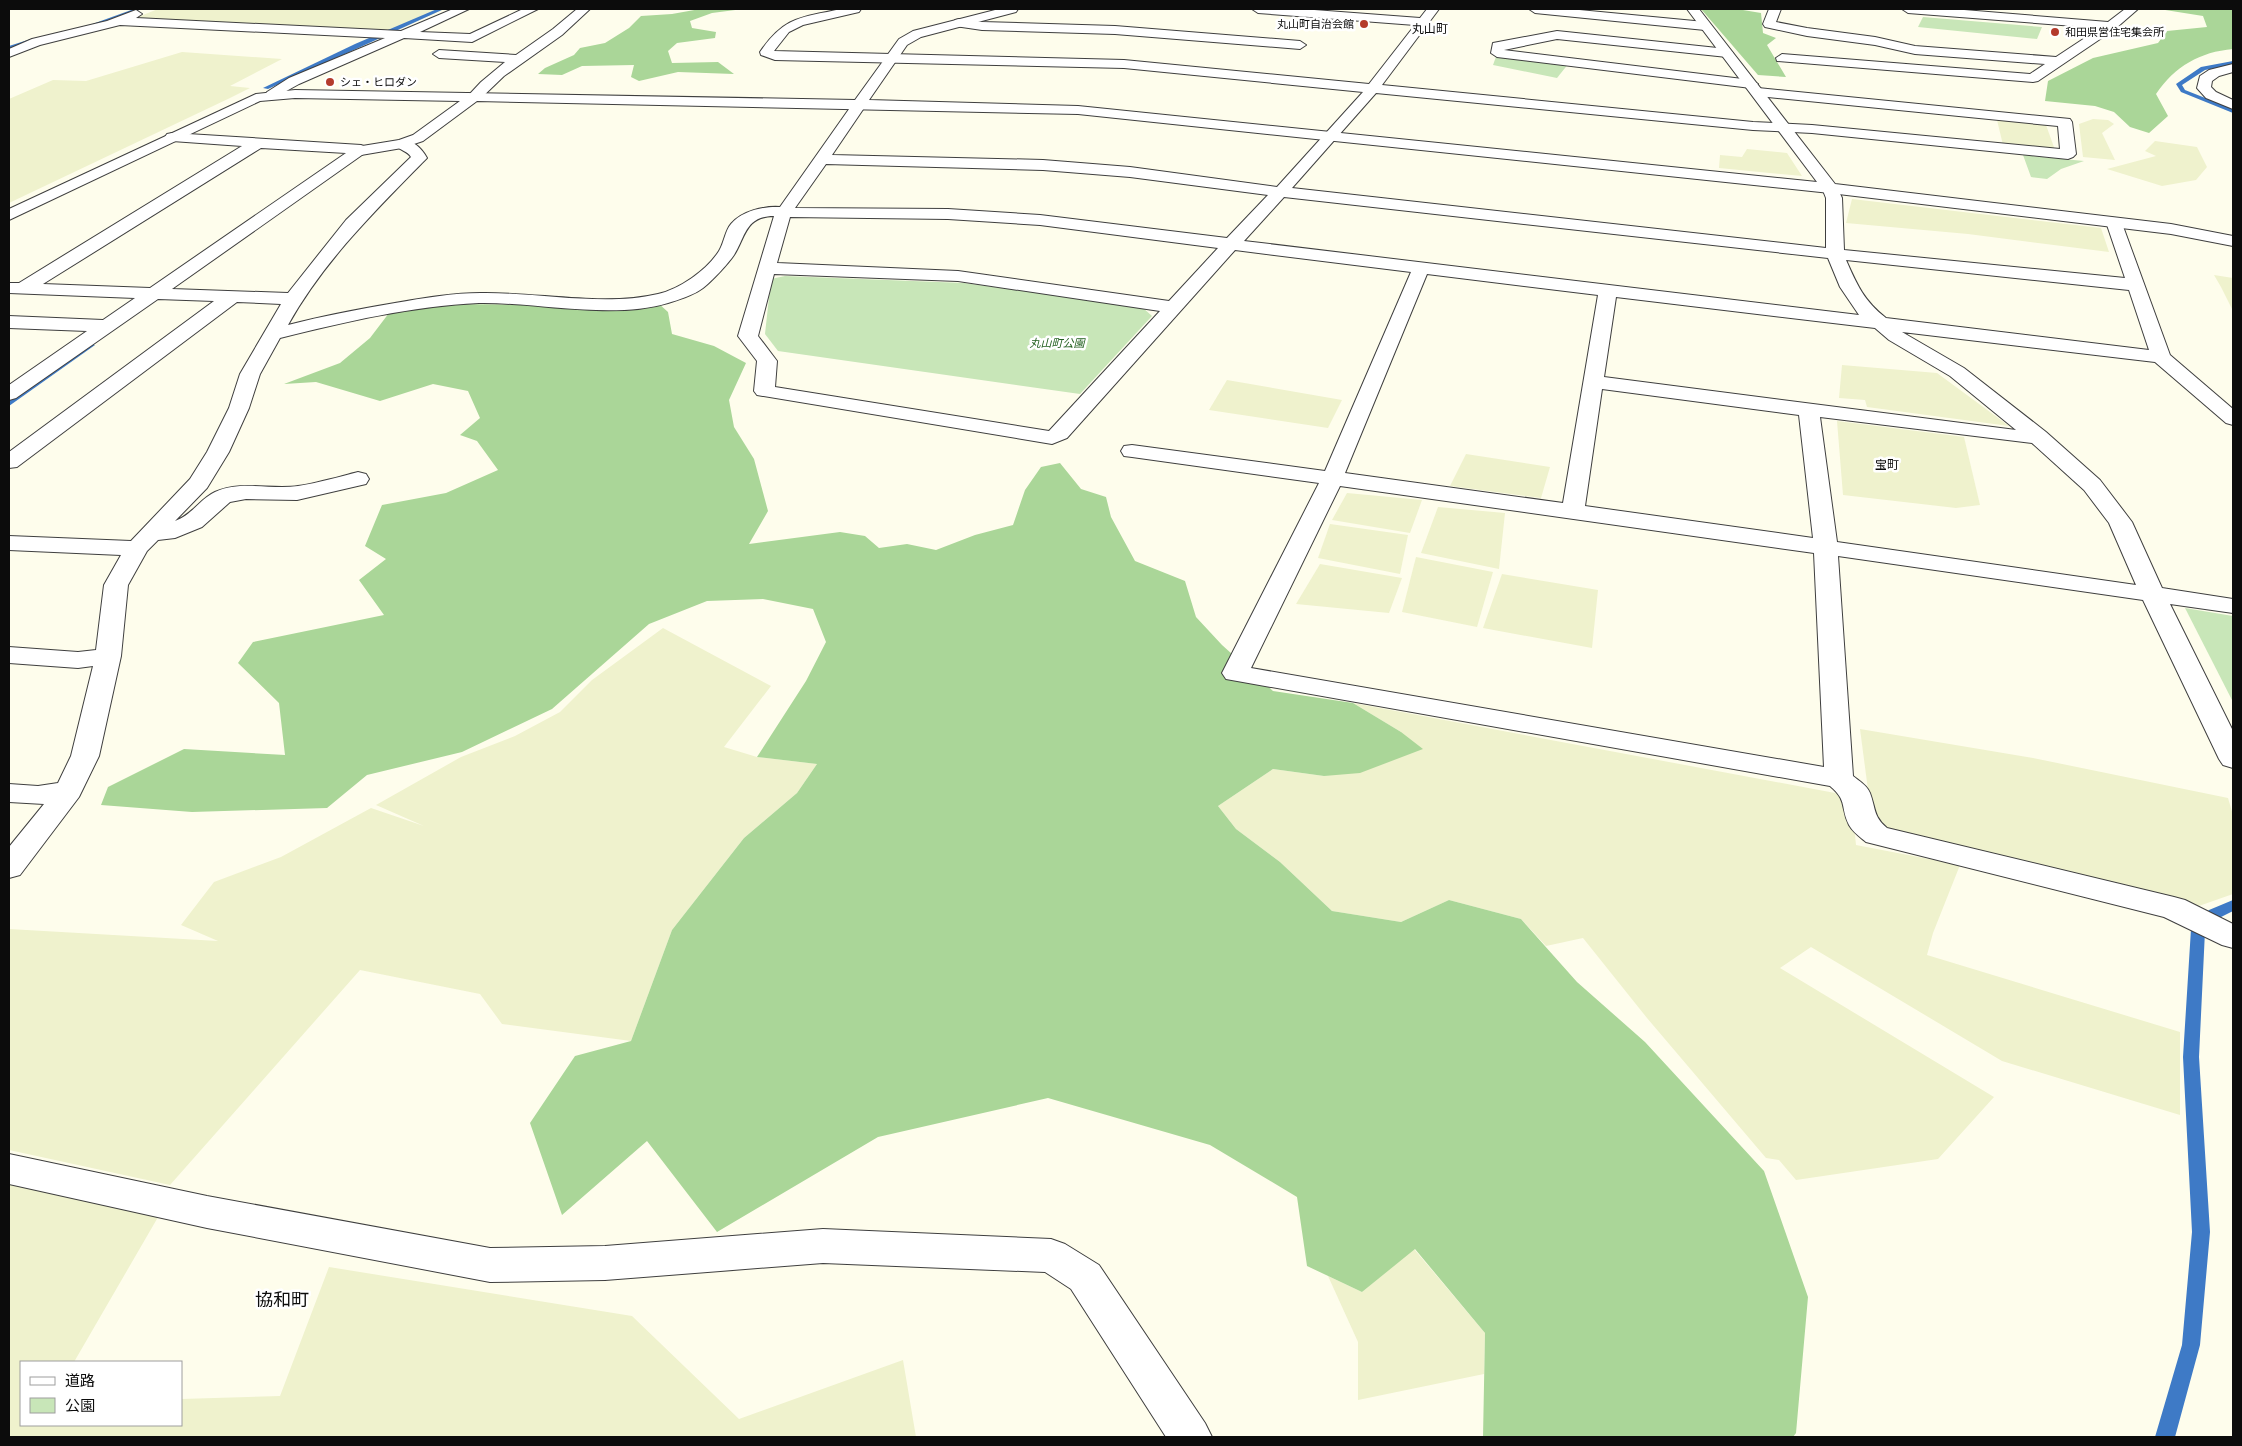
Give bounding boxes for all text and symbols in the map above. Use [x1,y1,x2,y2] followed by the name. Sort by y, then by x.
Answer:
[1277,16,1354,31] place label: 丸山町自治会館
[1358,18,1370,30] marker: 丸山町自治会館
[1412,20,1448,37] district label: 丸山町
[2065,24,2165,39] place label: 和田県営住宅集会所
[2049,26,2061,38] marker: 和田県営住宅集会所
[340,74,417,89] place label: シェ・ヒロダン
[324,76,336,88] marker: シェ・ヒロダン
[1030,335,1086,350] park label: 丸山町公園
[1875,456,1899,473] district label: 宝町
[255,1287,309,1311] district label: 協和町
[20,1361,182,1426] legend
[65,1370,95,1390] text: 道路
[65,1395,95,1415] text: 公園

